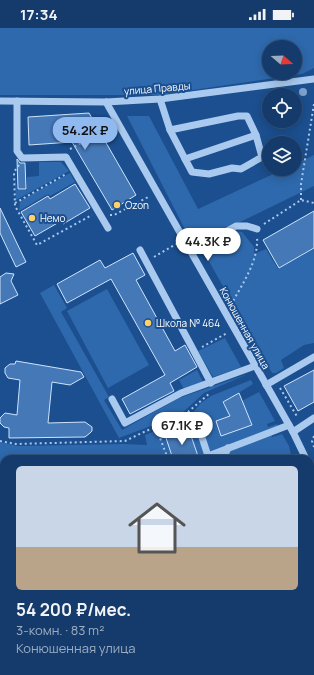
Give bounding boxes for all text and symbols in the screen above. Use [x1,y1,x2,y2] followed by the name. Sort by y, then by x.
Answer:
[20,4,58,25] text: 17:34
[262,40,302,80] north arrow
[262,40,302,176] map controls
[123,78,191,98] street label: улица Правды
[262,88,302,128] button: locate
[48,117,122,151] pin: 54.2K ₽
[62,121,108,139] text: 54.2K ₽
[262,136,302,176] button: layers
[125,198,149,212] place label: Ozon
[112,200,122,210] marker: Ozon
[40,211,65,225] place label: Немо
[27,213,37,223] marker: Немо
[171,228,245,262] pin: 44.3K ₽
[185,232,231,250] text: 44.3K ₽
[217,284,273,372] street label: Конюшенная улица
[156,316,220,330] place label: Школа № 464
[143,318,153,328] marker: Школа № 464
[145,412,219,446] pin: 67.1K ₽
[161,416,203,434] text: 67.1K ₽
[121,492,193,564] icon: home
[16,598,131,621] text: 54 200 ₽/мес.
[16,621,104,639] text: 3-комн. · 83 m²
[16,639,135,657] text: Конюшенная улица

